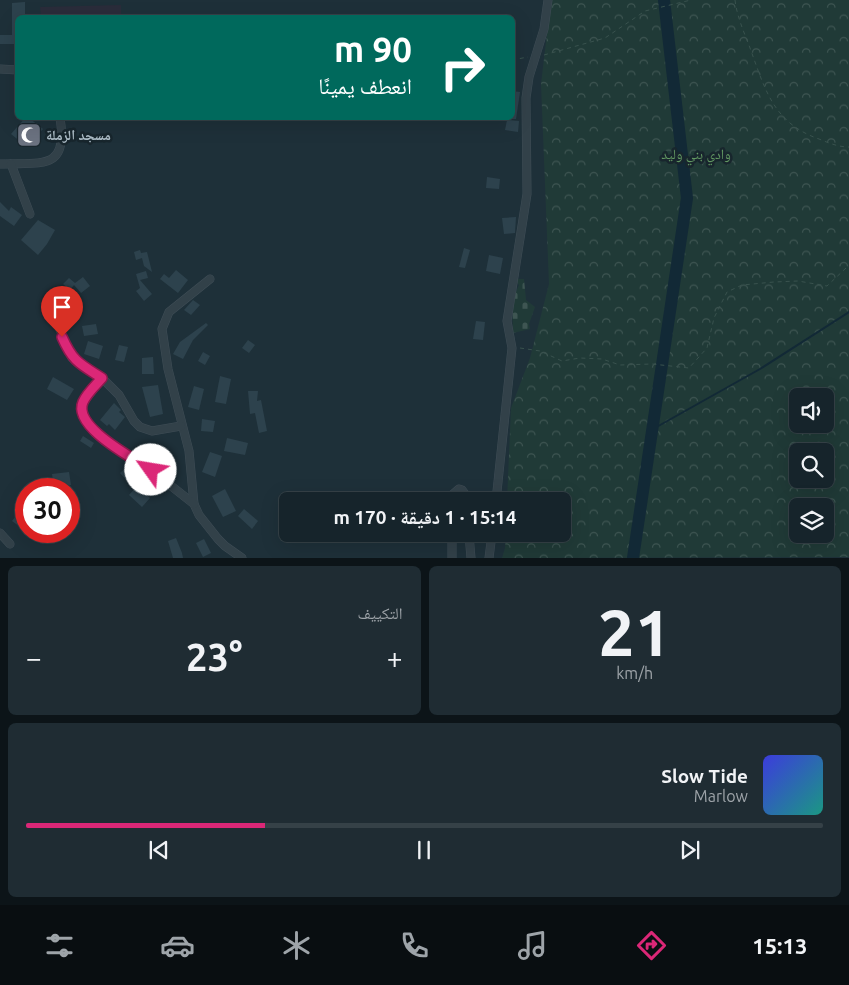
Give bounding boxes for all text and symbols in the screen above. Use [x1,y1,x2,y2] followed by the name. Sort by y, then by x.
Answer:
[334,29,412,69] text: 90 m
[430,35,495,100] icon: right
[318,73,412,98] text: انعطف يمينًا
[16,122,42,148] mosque icon: مسجد الزملة
[46,127,111,143] place label: مسجد الزملة
[661,146,731,166] park label: وادي بني وليد
[41,286,83,337] pin
[48,293,76,321] icon: arrive
[789,388,834,543] map controls
[789,388,834,433] button: sound
[124,443,176,495] position arrow
[789,443,834,488] button: search
[15,478,80,543] speed limit sign: 30
[789,498,834,543] button: layers
[333,506,517,528] text: 15:14 · 1 دقيقة · 170 m
[598,595,671,668] text: 21
[358,604,403,622] text: التكييف
[186,636,242,678] text: 23°
[26,642,42,673] text: −
[387,642,403,673] text: +
[616,664,653,682] text: km/h
[661,765,748,787] text: Slow Tide
[694,787,748,805] text: Marlow
[145,836,173,864] icon: previous
[410,836,438,864] icon: pause
[676,836,704,864] icon: next
[42,928,77,963] icon: filters
[160,928,195,963] icon: car
[279,928,314,963] icon: climate
[397,928,432,963] icon: phone
[515,928,550,963] icon: music
[634,928,669,963] icon: directions
[752,933,807,958] text: 15:13

